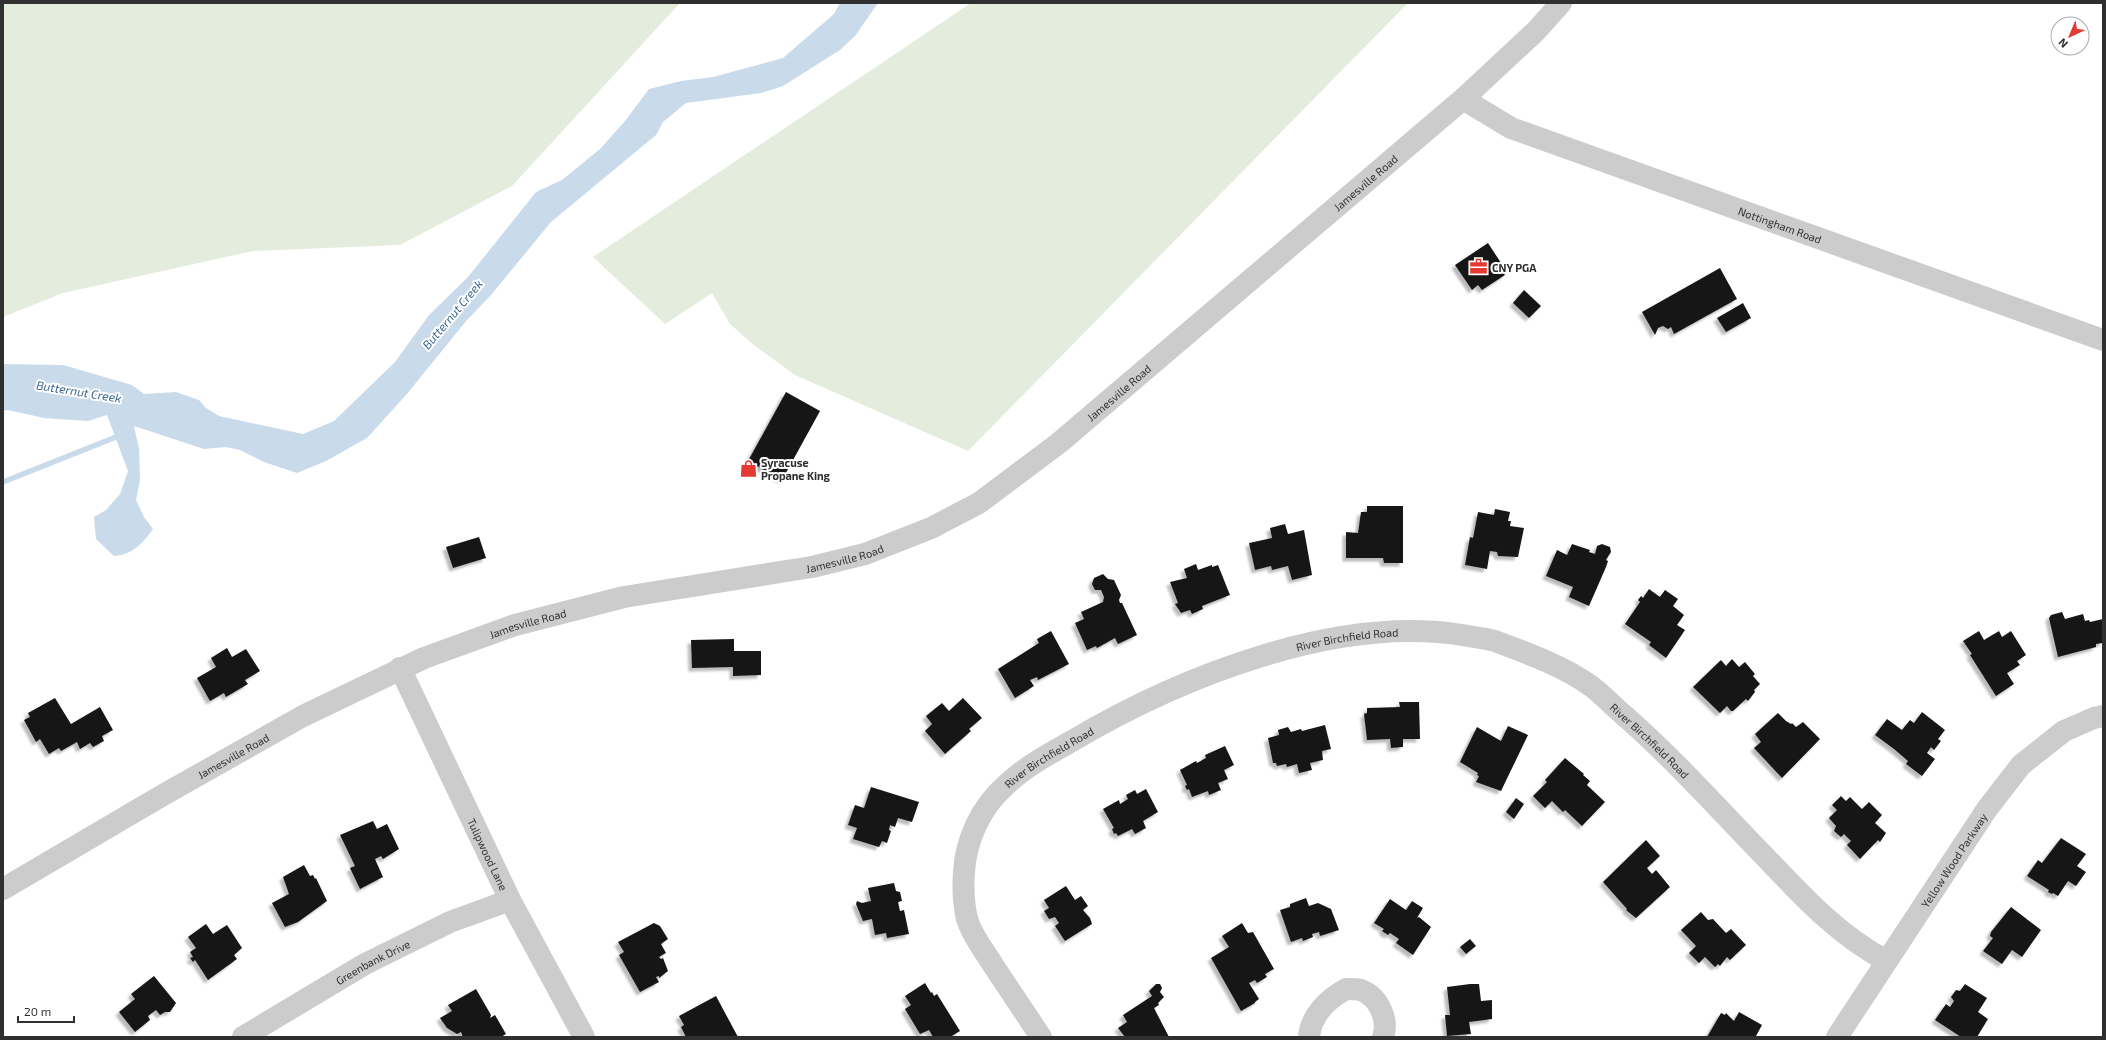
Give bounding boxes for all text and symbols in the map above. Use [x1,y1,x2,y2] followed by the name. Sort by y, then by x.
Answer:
[2050,16,2090,56] north arrow
[2055,36,2070,51] text: N
[1331,151,1400,213] street label: Jamesville Road
[1737,204,1824,245] street label: Nottingham Road
[1469,257,1489,277] office icon: CNY PGA
[1492,261,1537,274] place label: CNY PGA
[419,277,485,351] water label: Butternut Creek
[1084,362,1153,423] street label: Jamesville Road
[35,377,123,405] water label: Butternut Creek
[761,456,831,482] place label: Syracuse Propane King
[738,458,758,478] shop icon: Syracuse Propane King
[805,541,885,574] street label: Jamesville Road
[487,606,568,640] street label: Jamesville Road
[1294,625,1399,653] street label: River Birchfield Road
[1608,700,1692,781] street label: River Birchfield Road
[1001,724,1095,790] street label: River Birchfield Road
[195,730,271,781] street label: Jamesville Road
[1918,810,1989,910] street label: Yellow Wood Parkway
[466,816,511,892] street label: Tulipwood Lane
[333,936,412,987] street label: Greenbank Drive
[18,998,74,1024] scale bar
[24,1004,51,1018] text: 20 m

